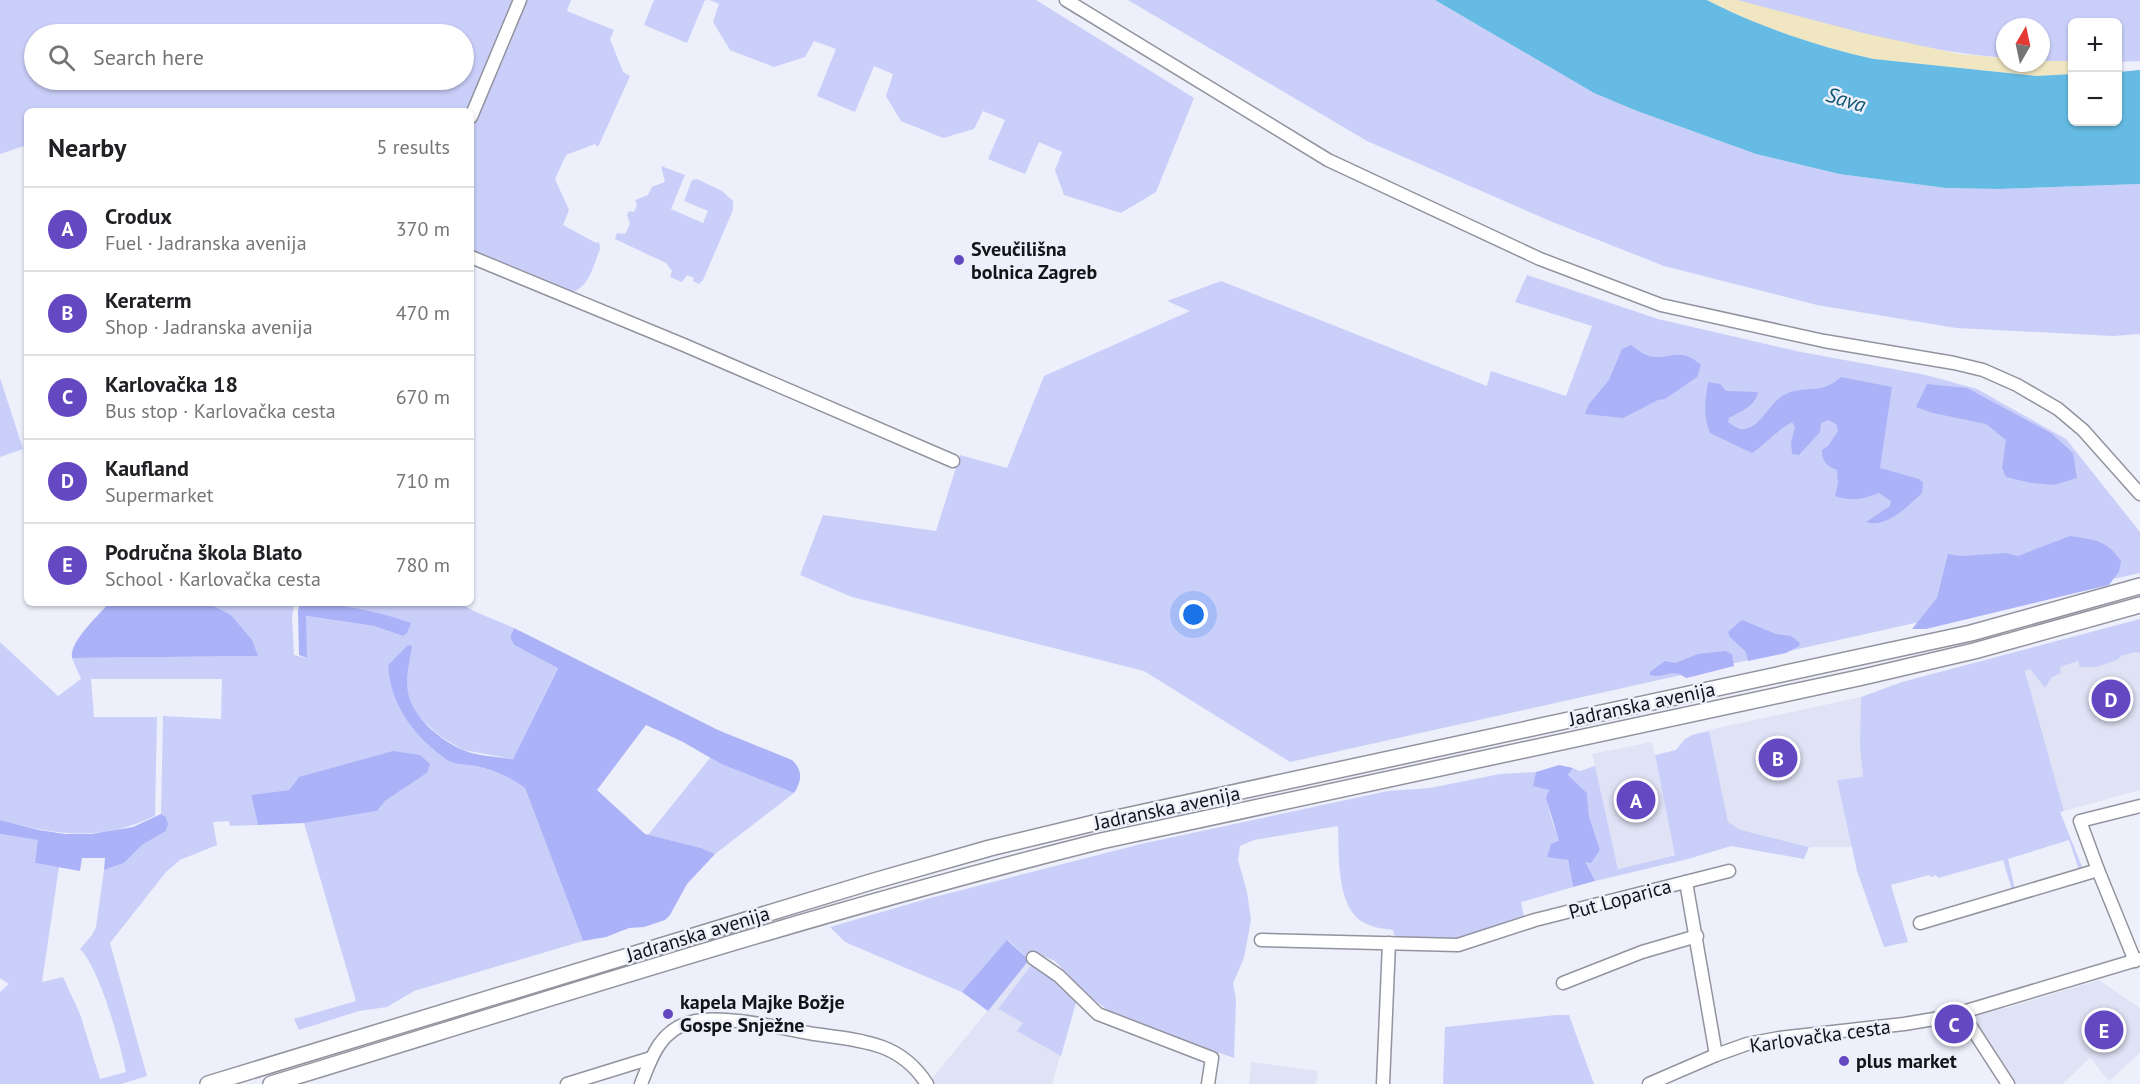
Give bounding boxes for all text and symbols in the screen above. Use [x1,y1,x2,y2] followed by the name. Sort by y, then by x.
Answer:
[1996,18,2050,72] north arrow
[2068,18,2122,126] map controls
[2068,18,2122,72] button: +
[24,24,474,90] search box
[45,41,78,74] icon: search
[93,43,204,71] text: Search here
[2068,72,2122,126] button: −
[1823,81,1870,119] water label: Sava
[48,131,126,164] text: Nearby
[377,134,450,160] text: 5 results
[105,202,172,230] text: Crodux
[61,216,74,242] text: A
[396,216,450,242] text: 370 m
[105,230,307,256] text: Fuel · Jadranska avenija
[971,236,1097,285] place label: Sveučilišna bolnica Zagreb
[952,253,966,267] marker: Sveučilišna bolnica Zagreb
[105,286,192,314] text: Keraterm
[62,300,73,326] text: B
[396,300,450,326] text: 470 m
[105,314,313,340] text: Shop · Jadranska avenija
[105,370,238,398] text: Karlovačka 18
[62,384,73,410] text: C
[396,384,450,410] text: 670 m
[105,398,336,424] text: Bus stop · Karlovačka cesta
[105,454,189,482] text: Kaufland
[61,468,74,494] text: D
[396,468,450,494] text: 710 m
[105,482,213,508] text: Supermarket
[105,538,302,566] text: Područna škola Blato
[62,552,73,578] text: E
[396,552,450,578] text: 780 m
[105,566,321,592] text: School · Karlovačka cesta
[1179,600,1208,629] your location
[1566,676,1717,732] street label: Jadranska avenija
[2092,676,2130,722] pin: D
[1758,736,1798,780] pin: B
[1616,778,1656,822] pin: A
[1091,780,1242,836] street label: Jadranska avenija
[1566,873,1674,925] street label: Put Loparica
[622,900,773,968] street label: Jadranska avenija
[680,989,845,1038] place label: kapela Majke Božje Gospe Snježne
[1934,1002,1974,1046] pin: C
[661,1007,675,1021] marker: kapela Majke Božje Gospe Snježne
[2084,1008,2124,1052] pin: E
[1748,1013,1892,1059] street label: Karlovačka cesta
[1856,1048,1957,1074] place label: plus market
[1837,1054,1851,1068] marker: plus market

